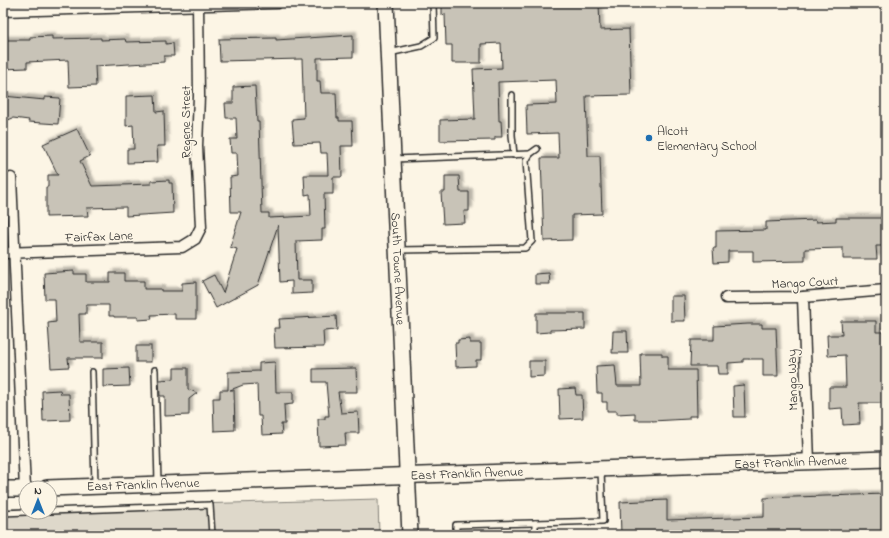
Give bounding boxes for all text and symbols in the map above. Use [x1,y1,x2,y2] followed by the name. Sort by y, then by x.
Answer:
[177,85,197,158] street label: Regene Street
[657,122,757,157] place label: Alcott Elementary School
[644,133,654,143] marker: Alcott Elementary School
[386,212,410,326] street label: South Towne Avenue
[64,226,133,248] street label: Fairfax Lane
[771,272,840,295] street label: Mango Court
[782,349,805,411] street label: Mango Way
[734,451,847,474] street label: East Franklin Avenue
[410,462,524,485] street label: East Franklin Avenue
[86,473,200,496] street label: East Franklin Avenue
[18,480,58,520] north arrow
[34,483,42,499] text: N

